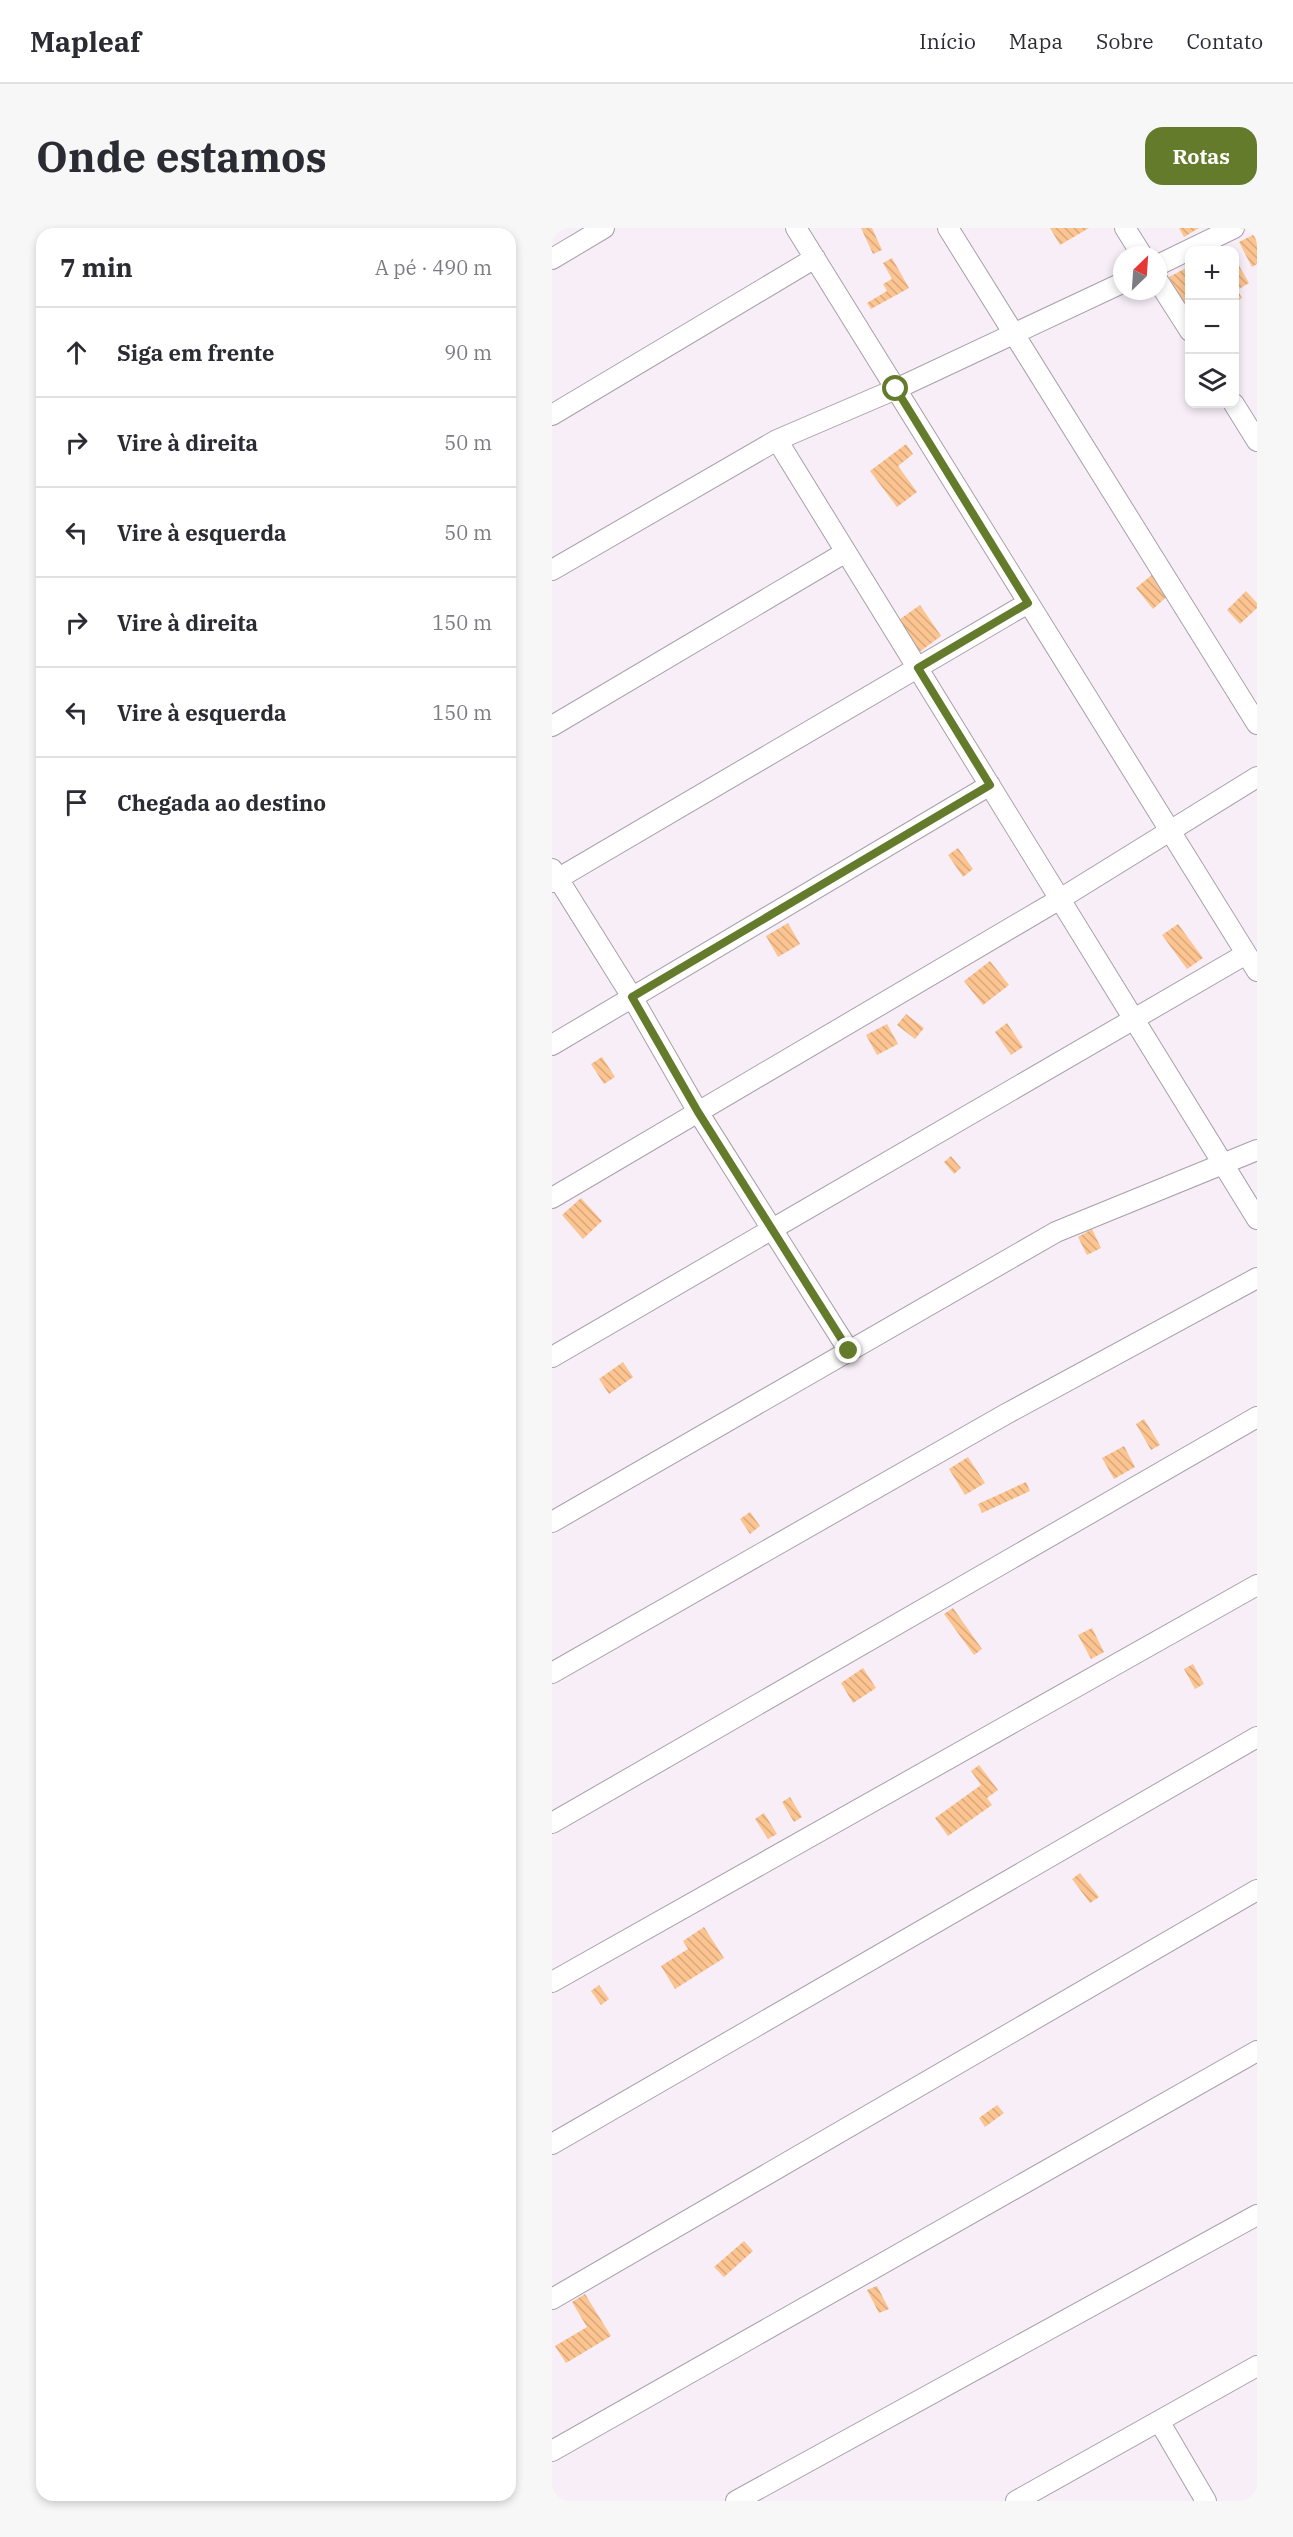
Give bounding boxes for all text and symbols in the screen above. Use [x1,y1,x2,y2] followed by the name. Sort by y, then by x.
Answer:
[30,23,141,60] text: Mapleaf
[919,27,976,55] text: Início
[1009,27,1063,55] text: Mapa
[1096,27,1153,55] text: Sobre
[1186,27,1263,55] text: Contato
[1145,127,1257,185] button: Rotas
[36,129,327,184] text: Onde estamos
[1113,246,1167,300] north arrow
[1185,246,1239,408] map controls
[1185,246,1239,300] button: +
[60,250,133,284] text: 7 min
[375,254,492,281] text: A pé · 490 m
[1185,300,1239,354] button: −
[60,336,93,369] icon: ahead
[117,338,274,367] text: Siga em frente
[444,339,492,366] text: 90 m
[1185,354,1239,408] button: layers
[882,375,908,401] route start
[60,426,93,459] icon: right
[117,428,258,457] text: Vire à direita
[444,429,492,456] text: 50 m
[60,516,93,549] icon: left
[117,518,287,547] text: Vire à esquerda
[444,519,492,546] text: 50 m
[60,606,93,639] icon: right
[117,608,258,637] text: Vire à direita
[432,609,492,636] text: 150 m
[60,696,93,729] icon: left
[117,698,287,727] text: Vire à esquerda
[432,699,492,726] text: 150 m
[60,786,93,819] icon: arrive
[117,788,326,817] text: Chegada ao destino
[835,1337,861,1363] route end

